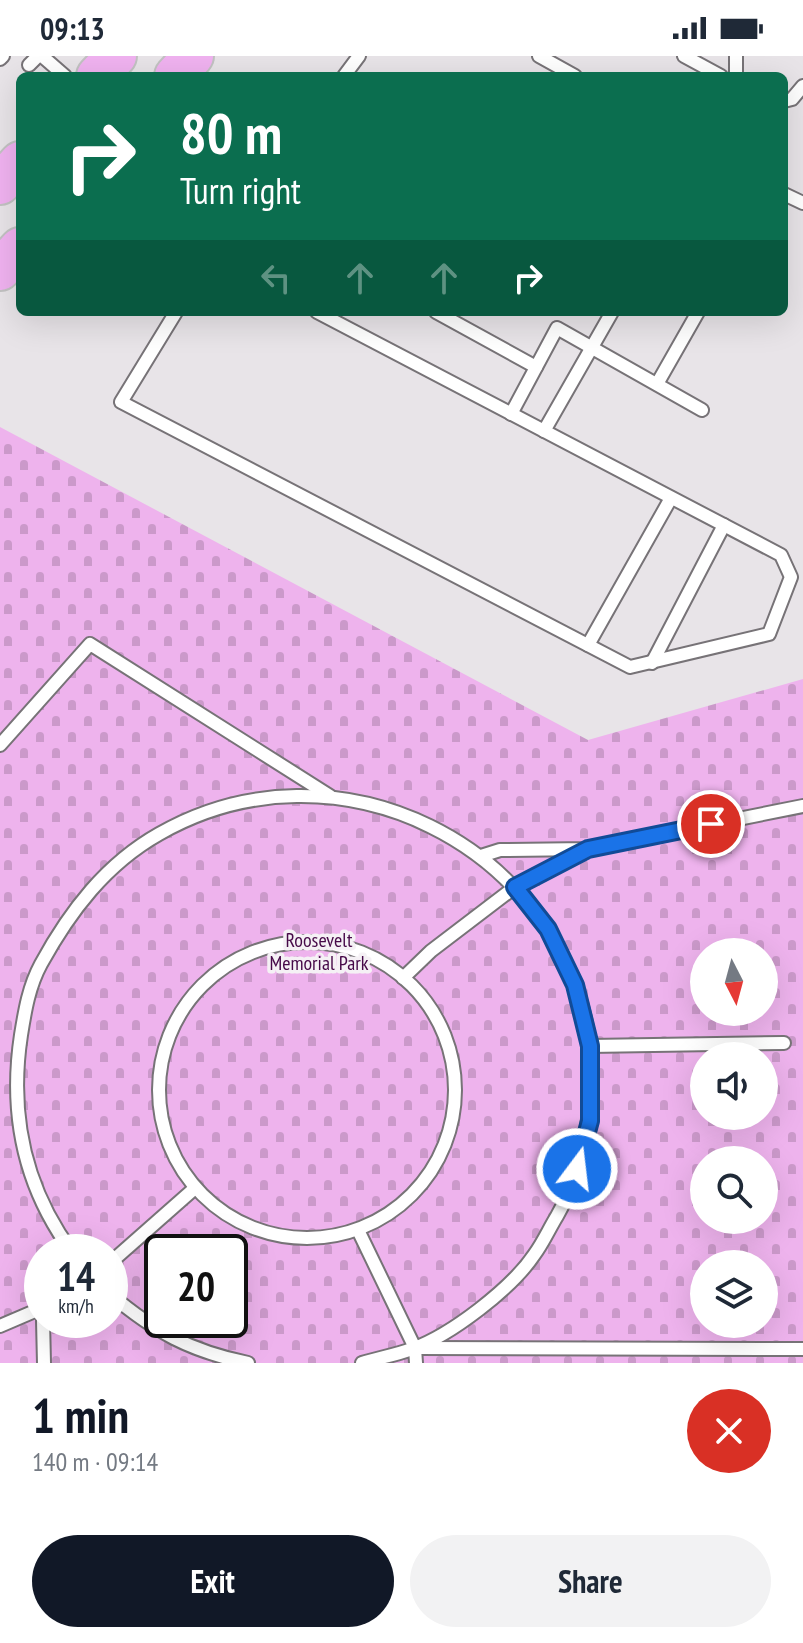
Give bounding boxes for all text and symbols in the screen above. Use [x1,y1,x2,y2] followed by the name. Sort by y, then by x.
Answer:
[40,9,105,48] text: 09:13
[180,97,282,169] text: 80 m
[48,104,152,208] icon: right
[180,167,301,214] text: Turn right
[254,256,298,300] icon: left
[338,256,382,300] icon: ahead
[422,256,466,300] icon: ahead
[506,256,550,300] icon: right
[677,790,745,858] pin
[689,802,733,846] icon: arrive
[269,927,369,976] park label: Roosevelt Memorial Park
[690,938,778,1026] north arrow
[690,938,778,1338] map controls
[690,1042,778,1130] button: sound
[535,1127,619,1211] position arrow
[690,1146,778,1234] button: search
[144,1234,248,1338] speed limit sign: 20
[57,1250,95,1302] text: 14
[690,1250,778,1338] button: layers
[58,1293,94,1319] text: km/h
[32,1384,129,1446] text: 1 min
[687,1389,771,1473] button: close
[32,1445,158,1478] text: 140 m · 09:14
[32,1535,394,1627] button: Exit
[410,1535,771,1627] button: Share

